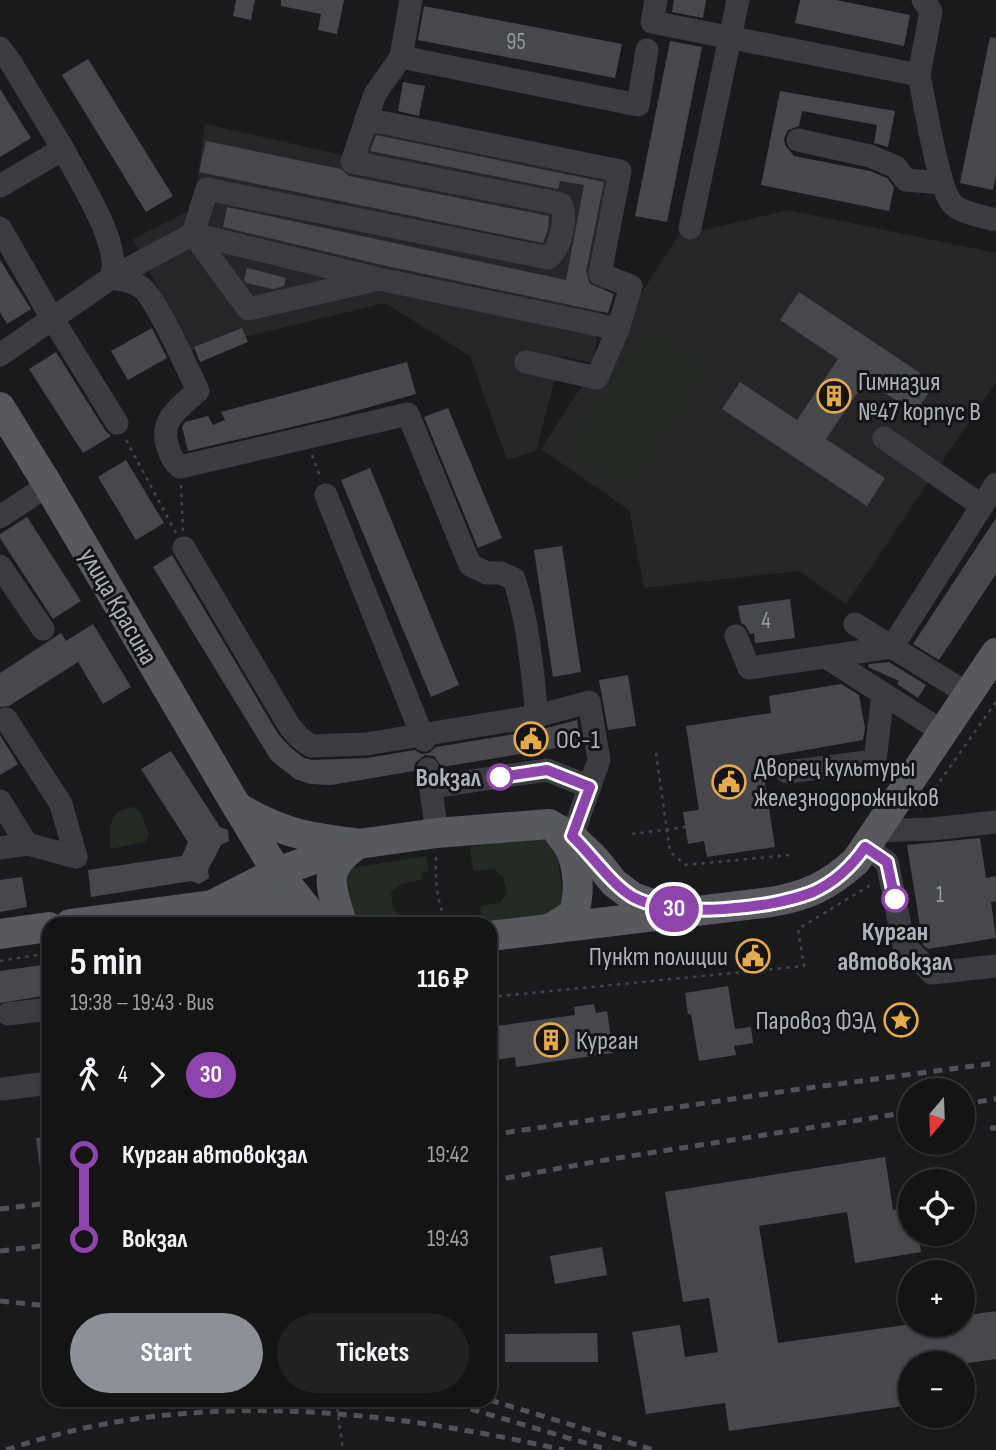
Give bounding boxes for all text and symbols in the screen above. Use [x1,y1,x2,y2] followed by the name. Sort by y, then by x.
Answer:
[506,28,526,56] house number: 95
[858,367,981,428] place label: Гимназия №47 корпус В
[815,377,853,415] building icon: Гимназия №47 корпус В
[72,543,163,671] street label: улица Красина
[761,607,771,635] house number: 4
[512,720,550,758] public building icon: ОС-1
[556,725,600,756] place label: ОС-1
[754,753,939,814] place label: Дворец культуры железнодорожников
[415,763,482,794] place label: Вокзал
[710,763,748,801] public building icon: Дворец культуры железнодорожников
[487,764,513,790] marker: Вокзал
[936,881,944,909] house number: 1
[642,886,706,932] line badge: 30
[882,886,908,912] marker: Курган автовокзал
[663,894,685,923] text: 30
[837,917,953,978] place label: Курган автовокзал
[734,937,772,975] public building icon: Пункт полиции
[70,940,142,985] text: 5 min
[589,942,728,973] place label: Пункт полиции
[417,964,469,995] text: 116 ₽
[70,989,214,1017] text: 19:38 – 19:43 · Bus
[882,1001,920,1039] place icon: Паровоз ФЭД
[755,1006,877,1037] place label: Паровоз ФЭД
[532,1021,570,1059] building icon: Курган
[576,1026,639,1057] place label: Курган
[70,1056,108,1094] icon: walk
[138,1056,176,1094] icon: forward
[200,1060,222,1089] text: 30
[118,1061,128,1089] text: 4
[898,1078,975,1155] north arrow
[898,1078,975,1428] map controls
[122,1140,308,1171] text: Курган автовокзал
[427,1141,469,1169] text: 19:42
[898,1169,975,1246] button: locate
[122,1224,188,1255] text: Вокзал
[427,1225,469,1253] text: 19:43
[898,1260,975,1337] button: +
[70,1313,263,1393] button: Start
[277,1313,469,1393] button: Tickets
[898,1351,975,1428] button: −

